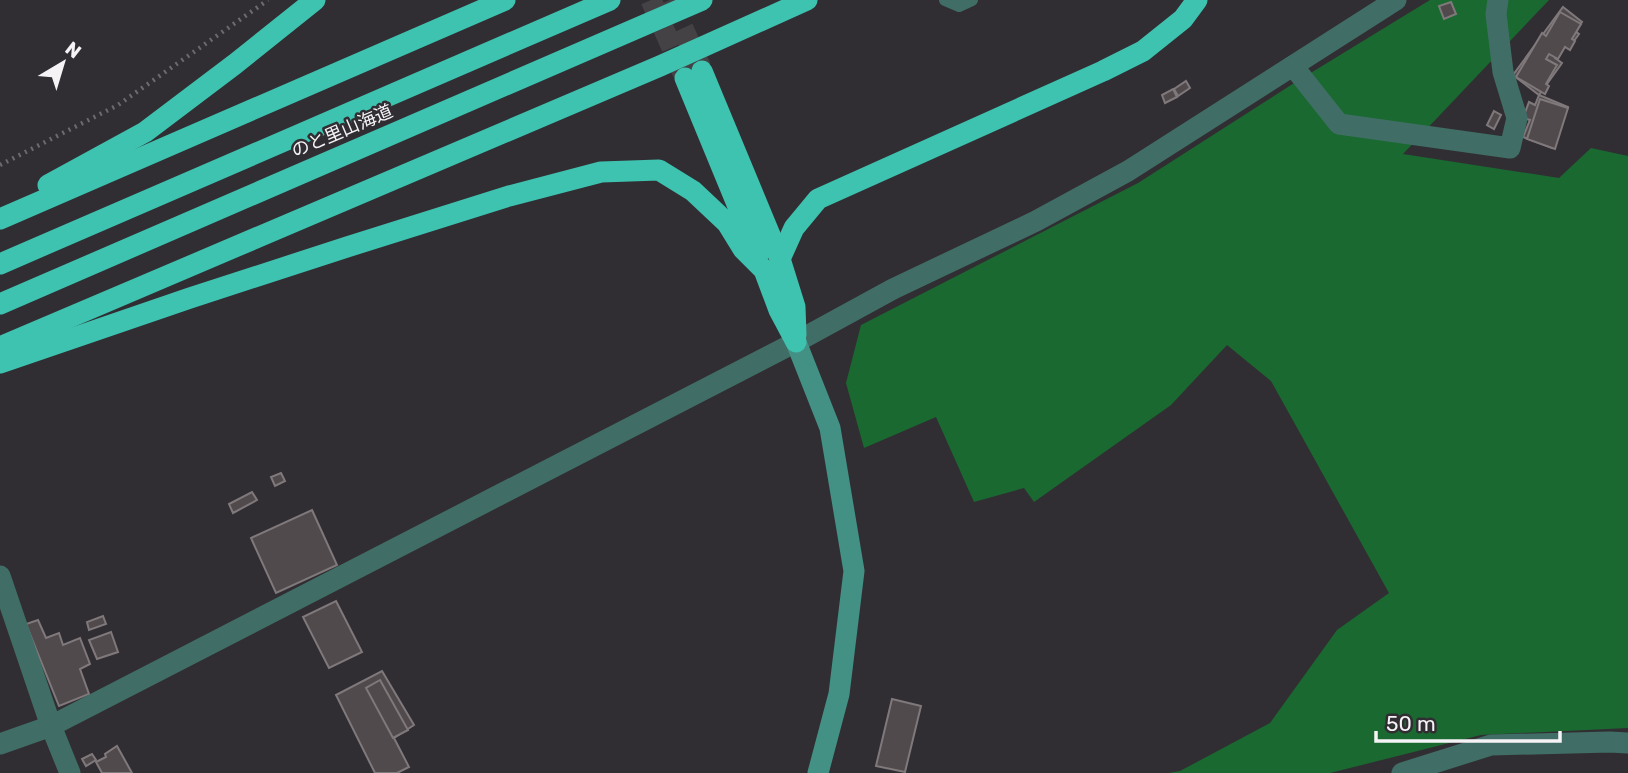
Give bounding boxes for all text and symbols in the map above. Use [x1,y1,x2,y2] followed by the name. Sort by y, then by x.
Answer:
[28,28,98,98] north arrow
[61,37,86,63] text: N
[288,100,396,162] street label: のと里山海道
[1376,700,1560,744] scale bar
[1386,711,1436,736] text: 50 m

